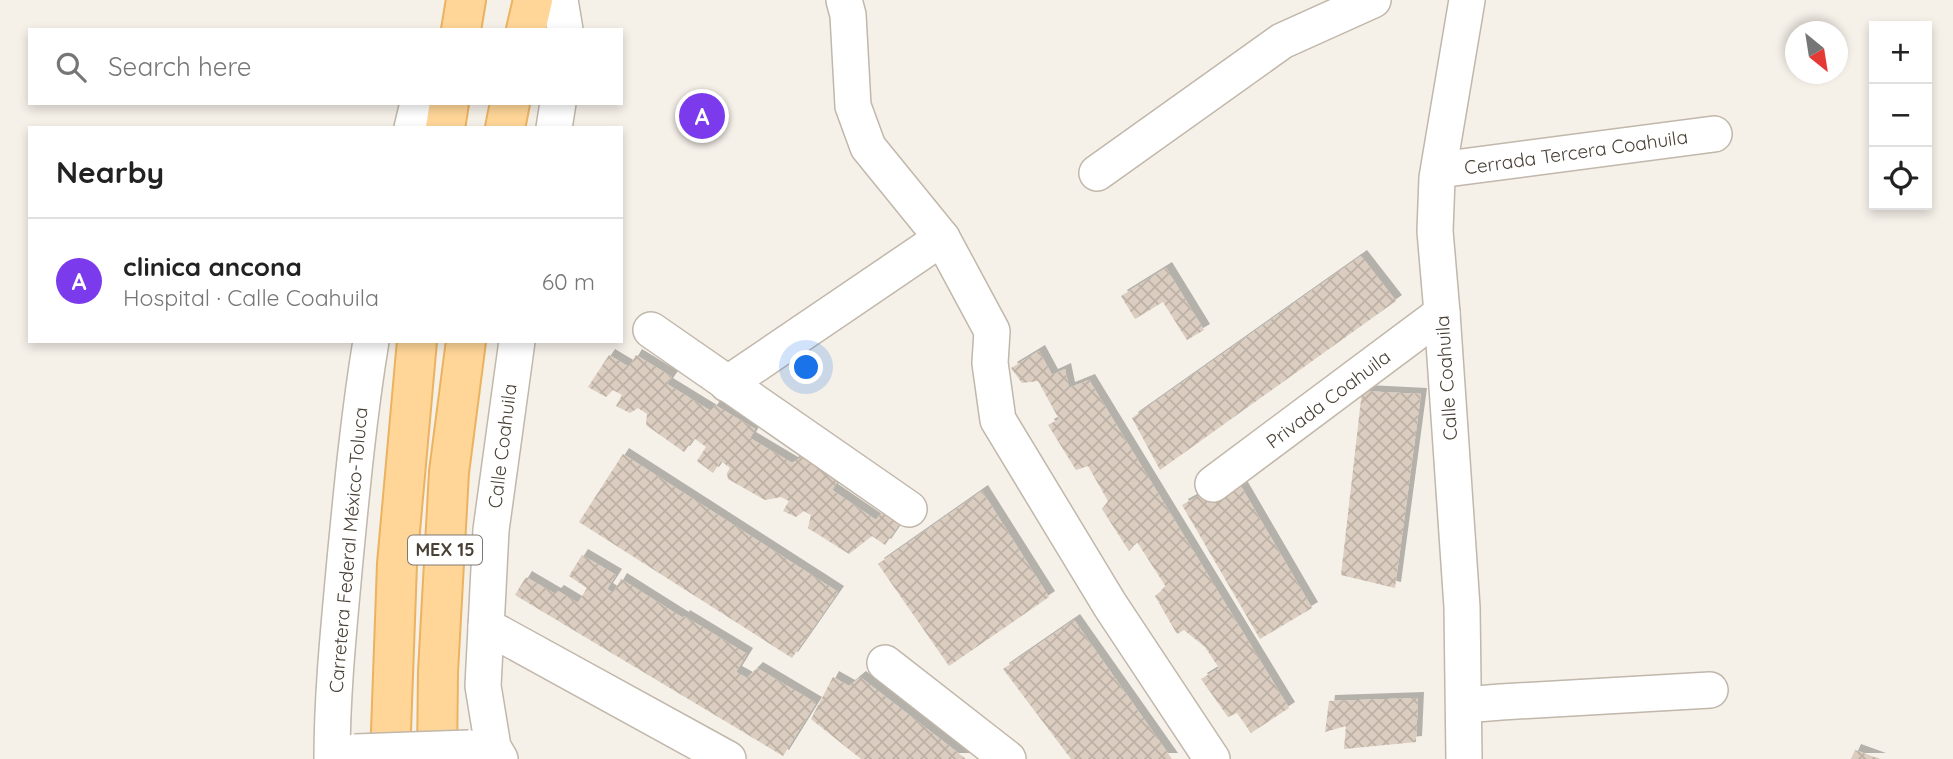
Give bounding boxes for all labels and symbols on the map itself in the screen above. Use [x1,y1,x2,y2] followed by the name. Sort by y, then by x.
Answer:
[1785,21,1848,84] north arrow
[679,90,725,142] pin: A
[1463,124,1689,180] street label: Cerrada Tercera Coahuila
[1430,315,1462,441] street label: Calle Coahuila
[1261,344,1395,454] street label: Privada Coahuila
[789,350,823,384] your location
[482,382,522,510] street label: Calle Coahuila
[324,406,372,694] street label: Carretera Federal México-Toluca
[408,536,482,564] road number: MEX 15

